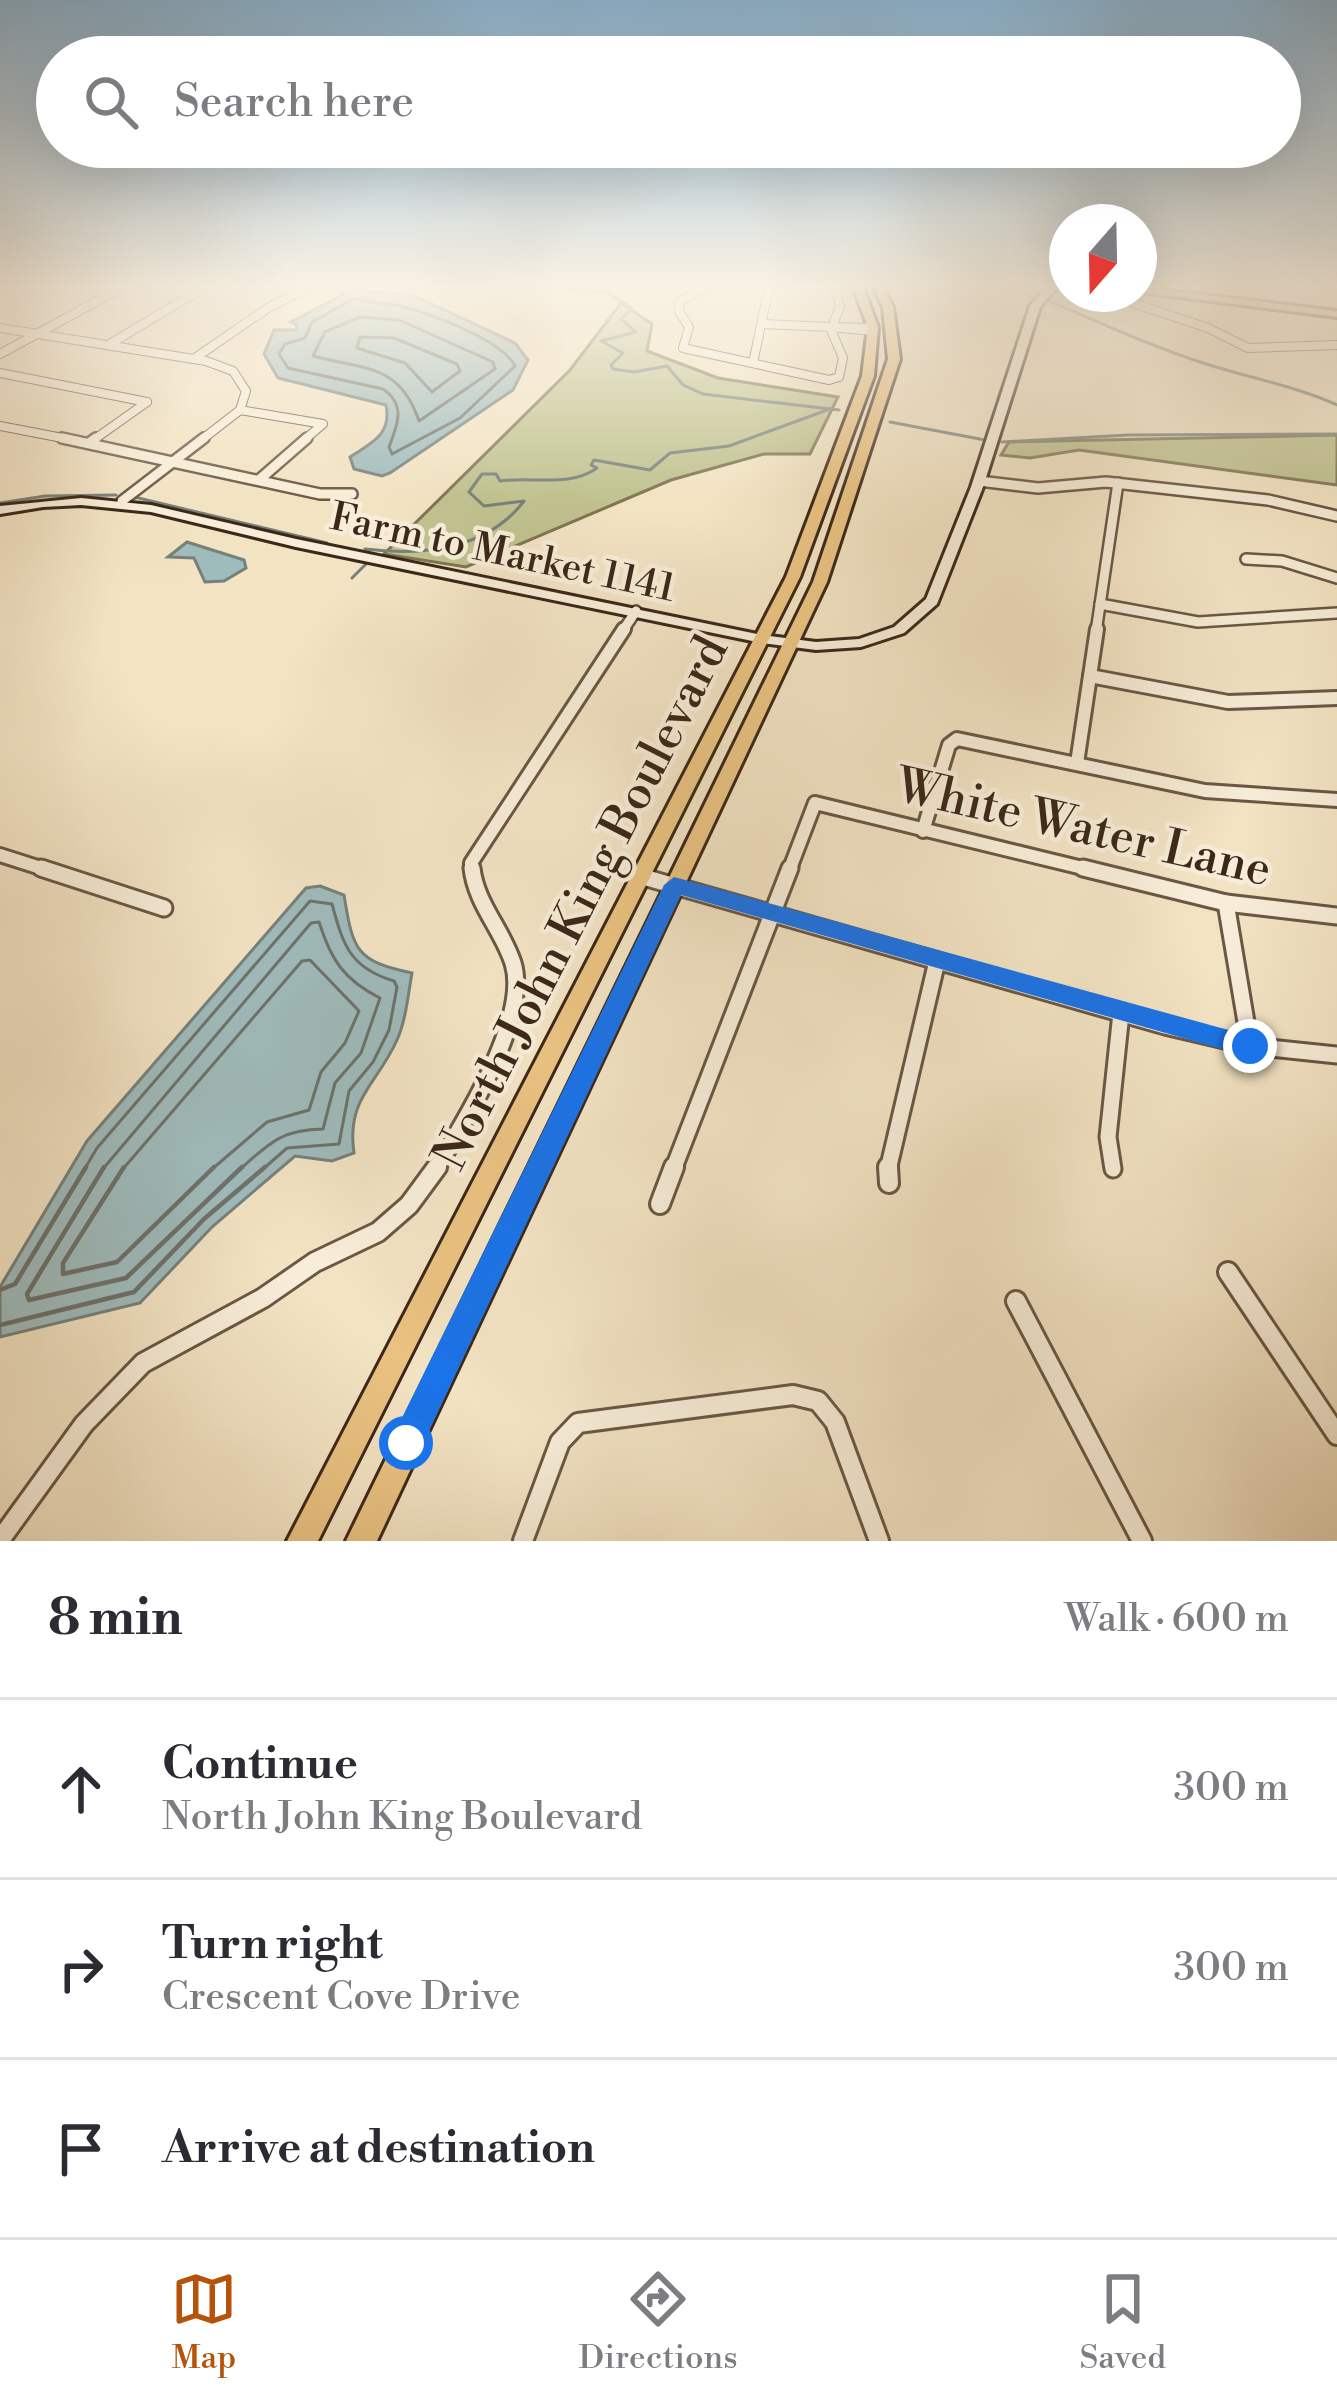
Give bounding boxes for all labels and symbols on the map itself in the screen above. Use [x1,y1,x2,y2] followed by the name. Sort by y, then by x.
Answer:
[1049,204,1157,312] north arrow
[325,493,680,614] street label: Farm to Market 1141
[421,626,743,1180] street label: North John King Boulevard
[888,756,1277,901] street label: White Water Lane
[1223,1019,1277,1073] route end
[379,1416,433,1470] route start

